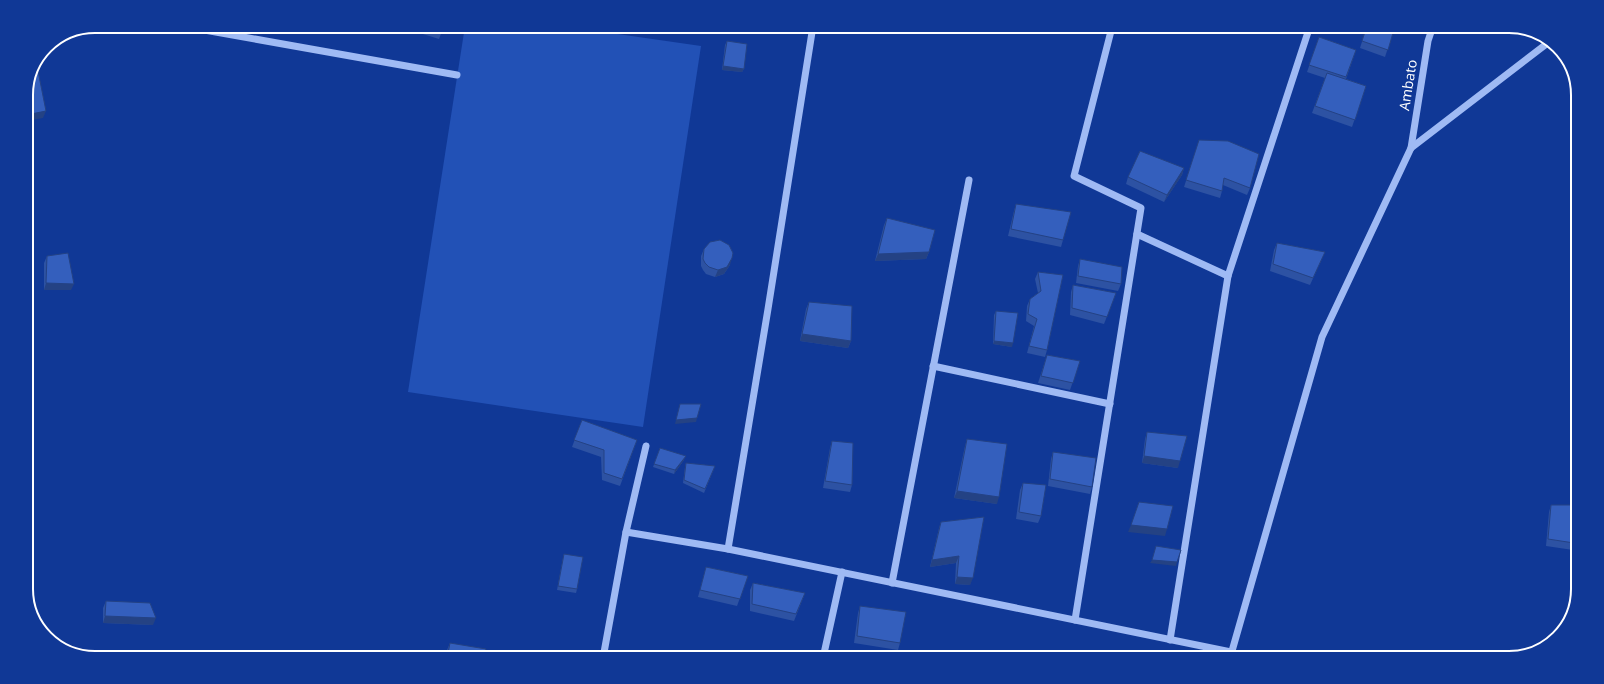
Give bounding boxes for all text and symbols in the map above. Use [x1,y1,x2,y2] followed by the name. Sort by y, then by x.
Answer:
[1394,58,1421,112] street label: Ambato

